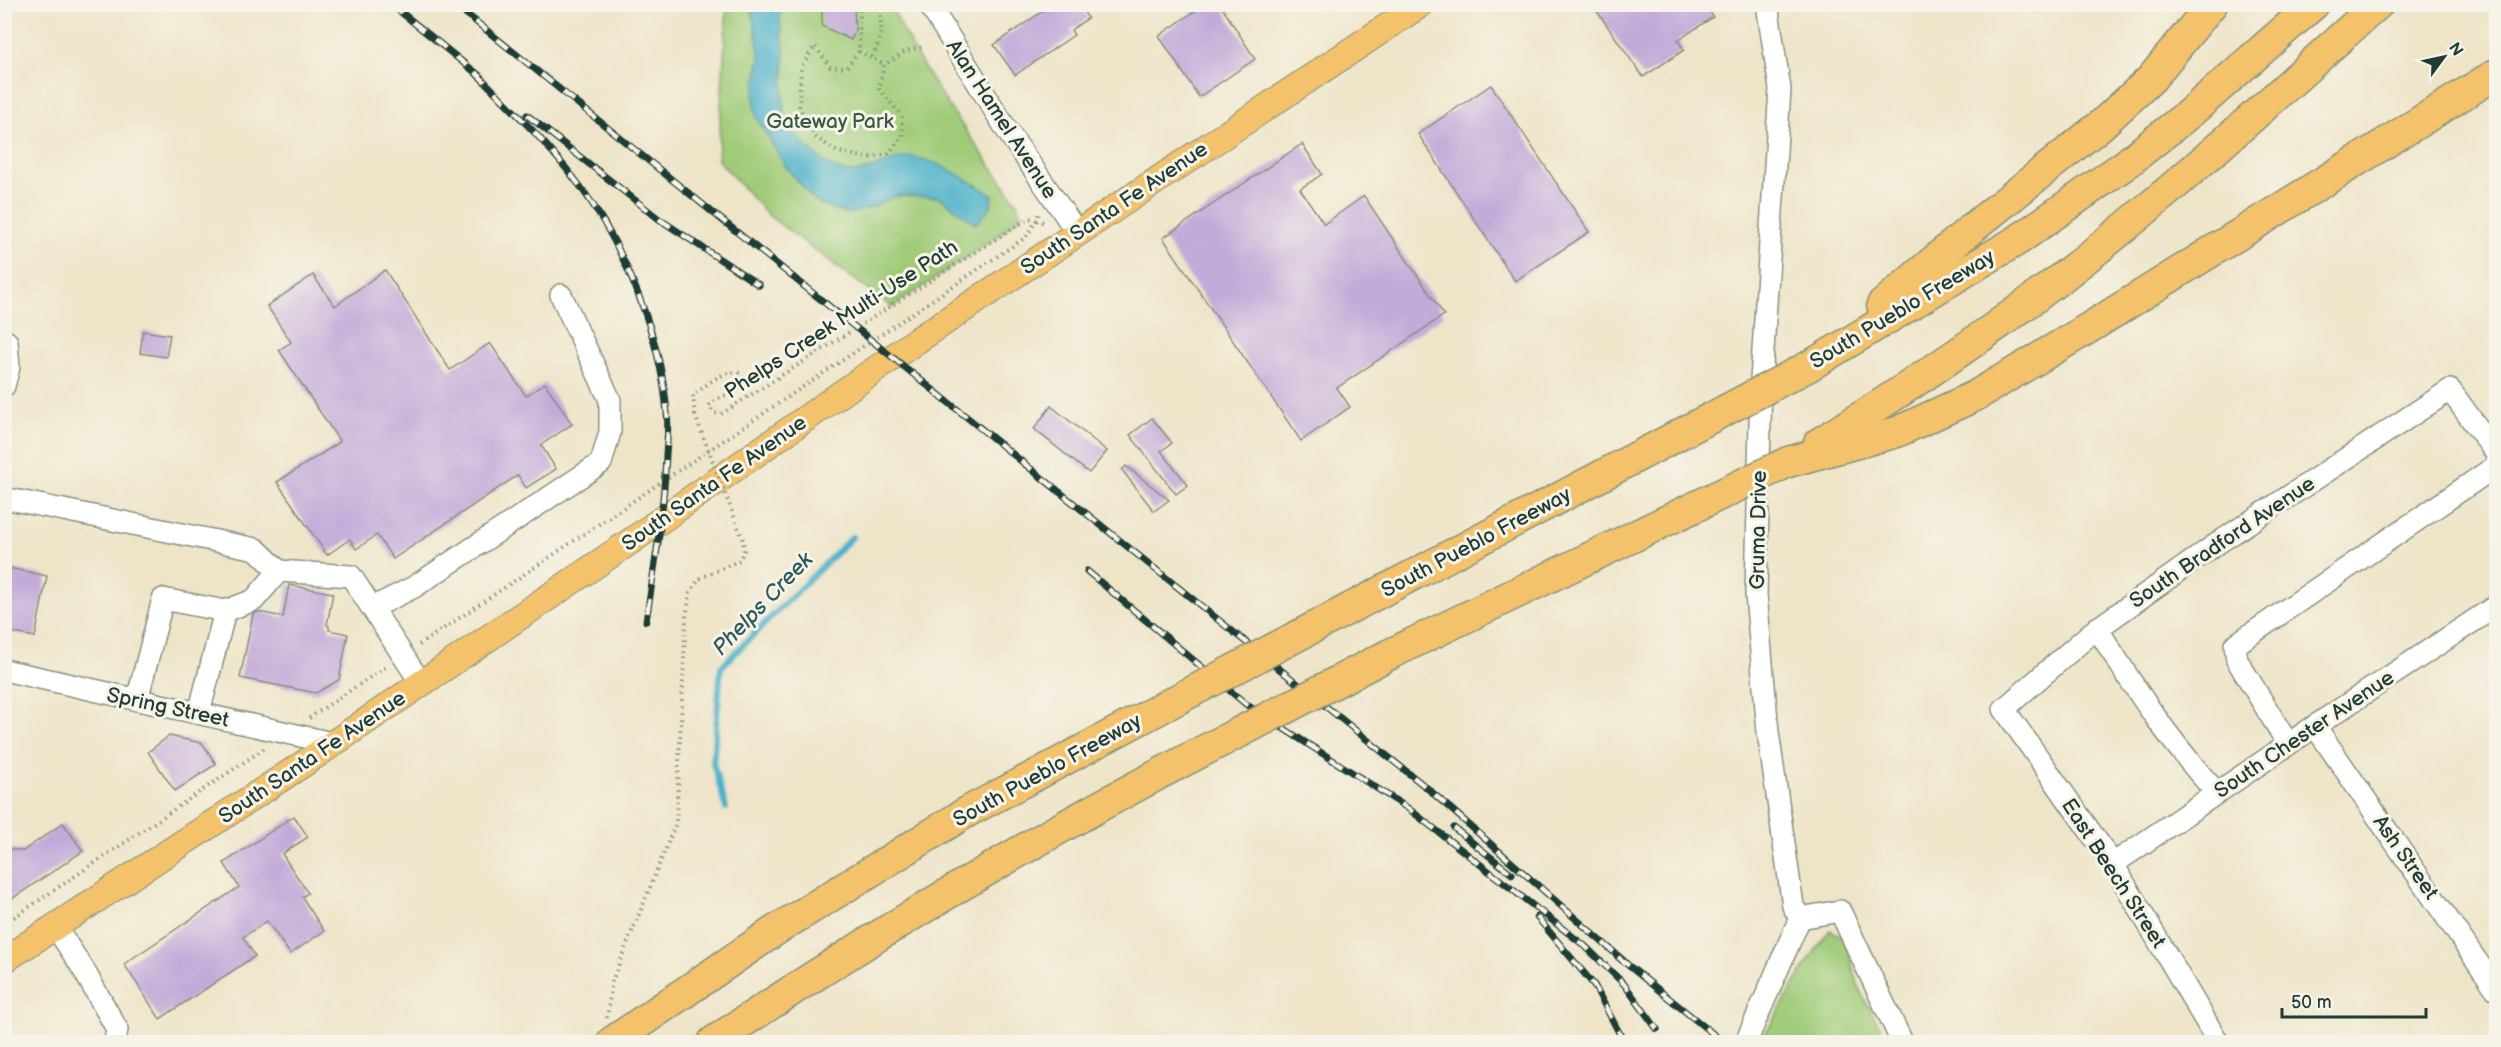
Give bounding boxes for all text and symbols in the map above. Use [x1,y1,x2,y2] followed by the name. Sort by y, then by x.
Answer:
[2414,27,2474,87] north arrow
[941,35,1062,204] street label: Alan Hamel Avenue
[2444,39,2467,60] text: N
[766,109,895,134] park label: Gateway Park
[1016,137,1212,280] street label: South Santa Fe Avenue
[720,235,963,404] street label: Phelps Creek Multi-Use Path
[1805,244,2000,374] street label: South Pueblo Freeway
[617,410,811,557] street label: South Santa Fe Avenue
[1745,470,1772,590] street label: Gruma Drive
[2125,471,2320,614] street label: South Bradford Avenue
[1377,482,1576,603] street label: South Pueblo Freeway
[707,546,820,661] water label: Phelps Creek
[2210,665,2399,804] street label: South Chester Avenue
[105,682,232,733] street label: Spring Street
[214,686,410,829] street label: South Santa Fe Avenue
[949,708,1146,833] street label: South Pueblo Freeway
[2056,794,2172,953] street label: East Beech Street
[2368,810,2444,905] street label: Ash Street
[2282,981,2426,1019] scale bar
[2291,992,2332,1013] text: 50 m

